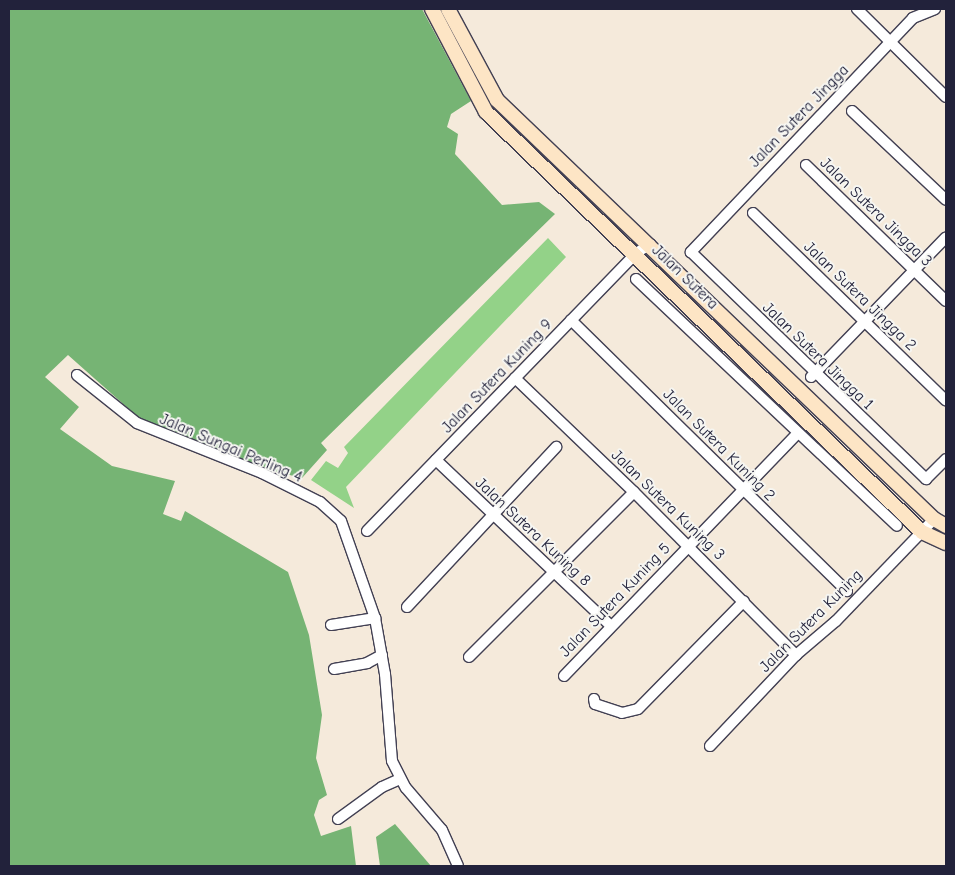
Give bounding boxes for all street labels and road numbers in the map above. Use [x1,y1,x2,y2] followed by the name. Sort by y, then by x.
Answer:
[745,61,853,171] street label: Jalan Sutera Jingga
[816,153,936,271] street label: Jalan Sutera Jingga 3
[800,237,920,355] street label: Jalan Sutera Jingga 2
[648,241,722,313] street label: Jalan Sutera
[758,298,878,414] street label: Jalan Sutera Jingga 1
[438,315,556,437] street label: Jalan Sutera Kuning 9
[659,385,779,505] street label: Jalan Sutera Kuning 2
[157,409,305,487] street label: Jalan Sungai Perling 4
[607,446,729,564] street label: Jalan Sutera Kuning 3
[471,474,595,590] street label: Jalan Sutera Kuning 8
[556,539,674,661] street label: Jalan Sutera Kuning 5
[756,566,866,676] street label: Jalan Sutera Kuning

